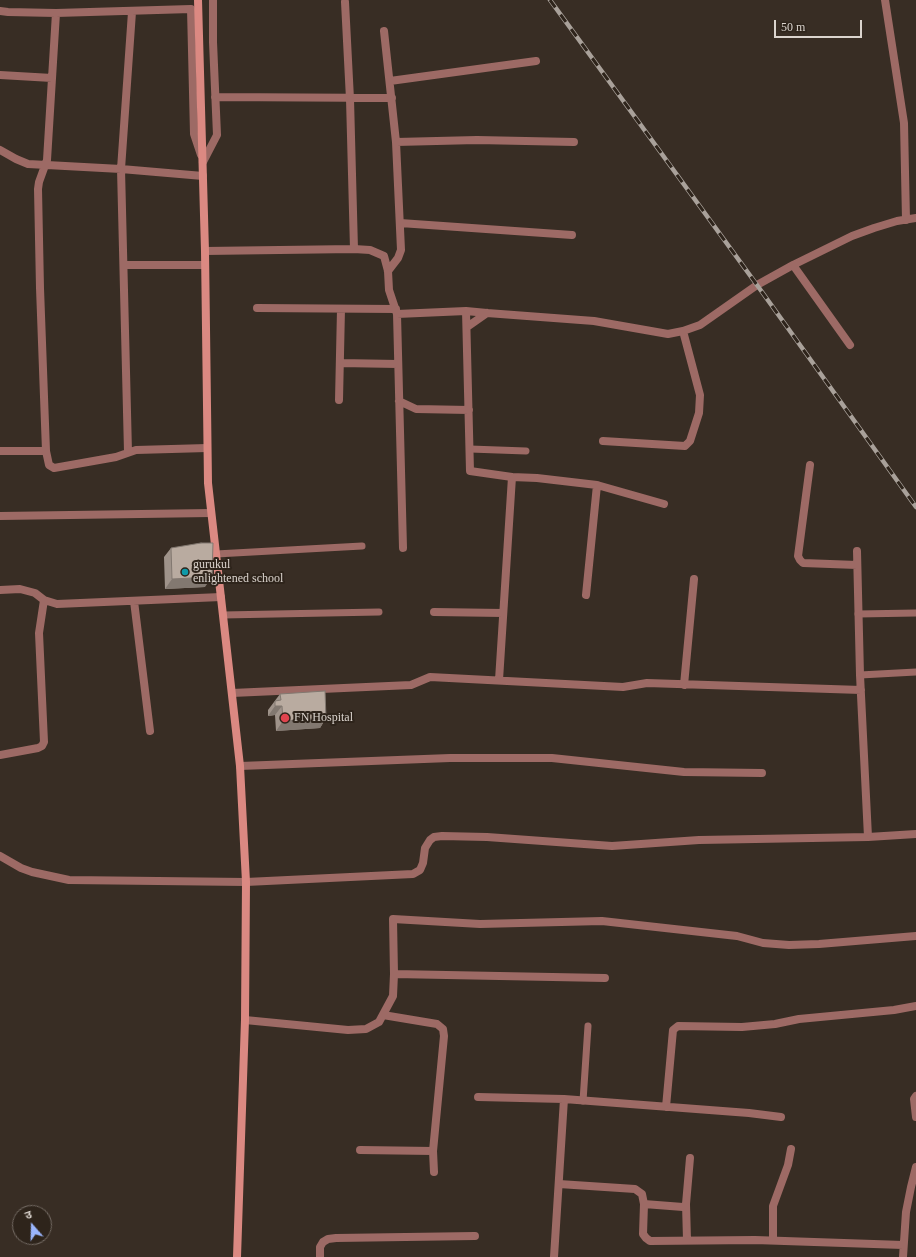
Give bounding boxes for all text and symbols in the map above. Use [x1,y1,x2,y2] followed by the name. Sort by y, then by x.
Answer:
[776,12,864,38] scale bar
[781,20,805,34] text: 50 m
[193,558,283,586] place label: gurukul enlightened school
[180,567,190,577] marker: gurukul enlightened school
[294,711,353,725] place label: FN Hospital
[279,712,291,724] marker: FN Hospital
[12,1205,52,1245] north arrow
[23,1208,33,1221] text: उ

